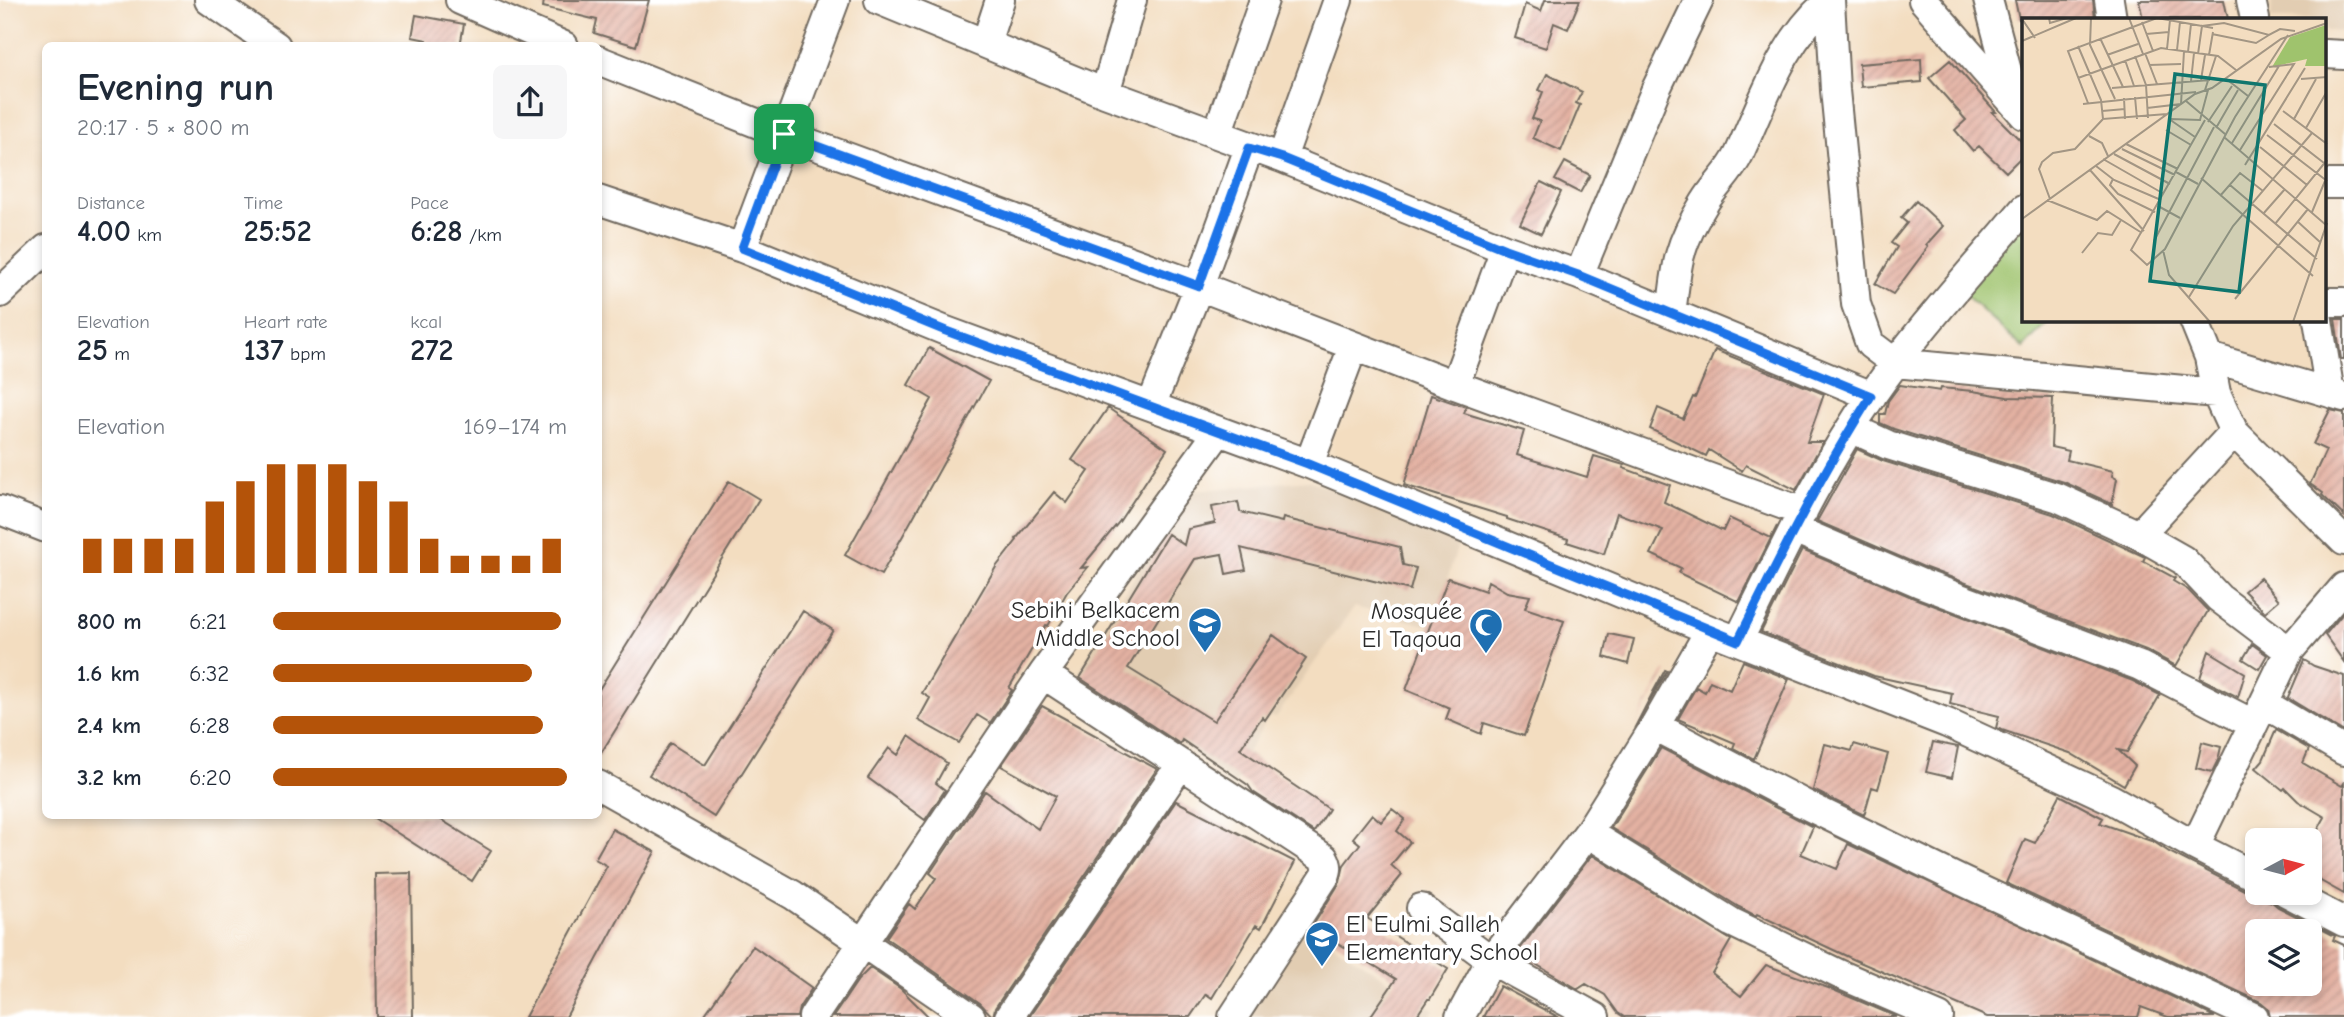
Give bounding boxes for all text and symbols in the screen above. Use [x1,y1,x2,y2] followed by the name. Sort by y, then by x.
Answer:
[2022,18,2326,322] inset map
[493,65,567,139] button: share
[77,66,274,110] text: Evening run
[754,104,814,164] pin
[77,114,250,141] text: 20:17 · 5 × 800 m
[765,115,803,153] icon: arrive
[77,192,145,214] text: Distance
[244,192,283,214] text: Time
[410,192,449,214] text: Pace
[77,214,131,249] text: 4.00
[244,214,312,249] text: 25:52
[410,214,463,249] text: 6:28
[131,224,162,246] text: km
[463,224,502,246] text: /km
[77,311,150,333] text: Elevation
[244,311,327,333] text: Heart rate
[410,311,442,333] text: kcal
[77,333,108,368] text: 25
[244,333,284,368] text: 137
[410,333,453,368] text: 272
[108,343,130,365] text: m
[284,343,326,365] text: bpm
[77,413,165,440] text: Elevation
[463,413,567,440] text: 169–174 m
[1011,596,1180,652] place label: Sebihi Belkacem Middle School
[1362,597,1462,653] place label: Mosquée El Taqoua
[1186,605,1224,654] school or university icon: Sebihi Belkacem Middle School
[1467,606,1505,655] mosque icon: Mosquée El Taqoua
[77,608,142,635] text: 800 m
[189,608,227,635] text: 6:21
[77,660,140,687] text: 1.6 km
[189,660,229,687] text: 6:32
[77,712,141,739] text: 2.4 km
[189,712,230,739] text: 6:28
[77,764,142,791] text: 3.2 km
[189,764,232,791] text: 6:20
[2245,828,2322,905] north arrow
[2245,828,2322,996] map controls
[1346,910,1538,966] place label: El Eulmi Salleh Elementary School
[1303,919,1341,968] school or university icon: El Eulmi Salleh Elementary School
[2245,919,2322,996] button: layers

